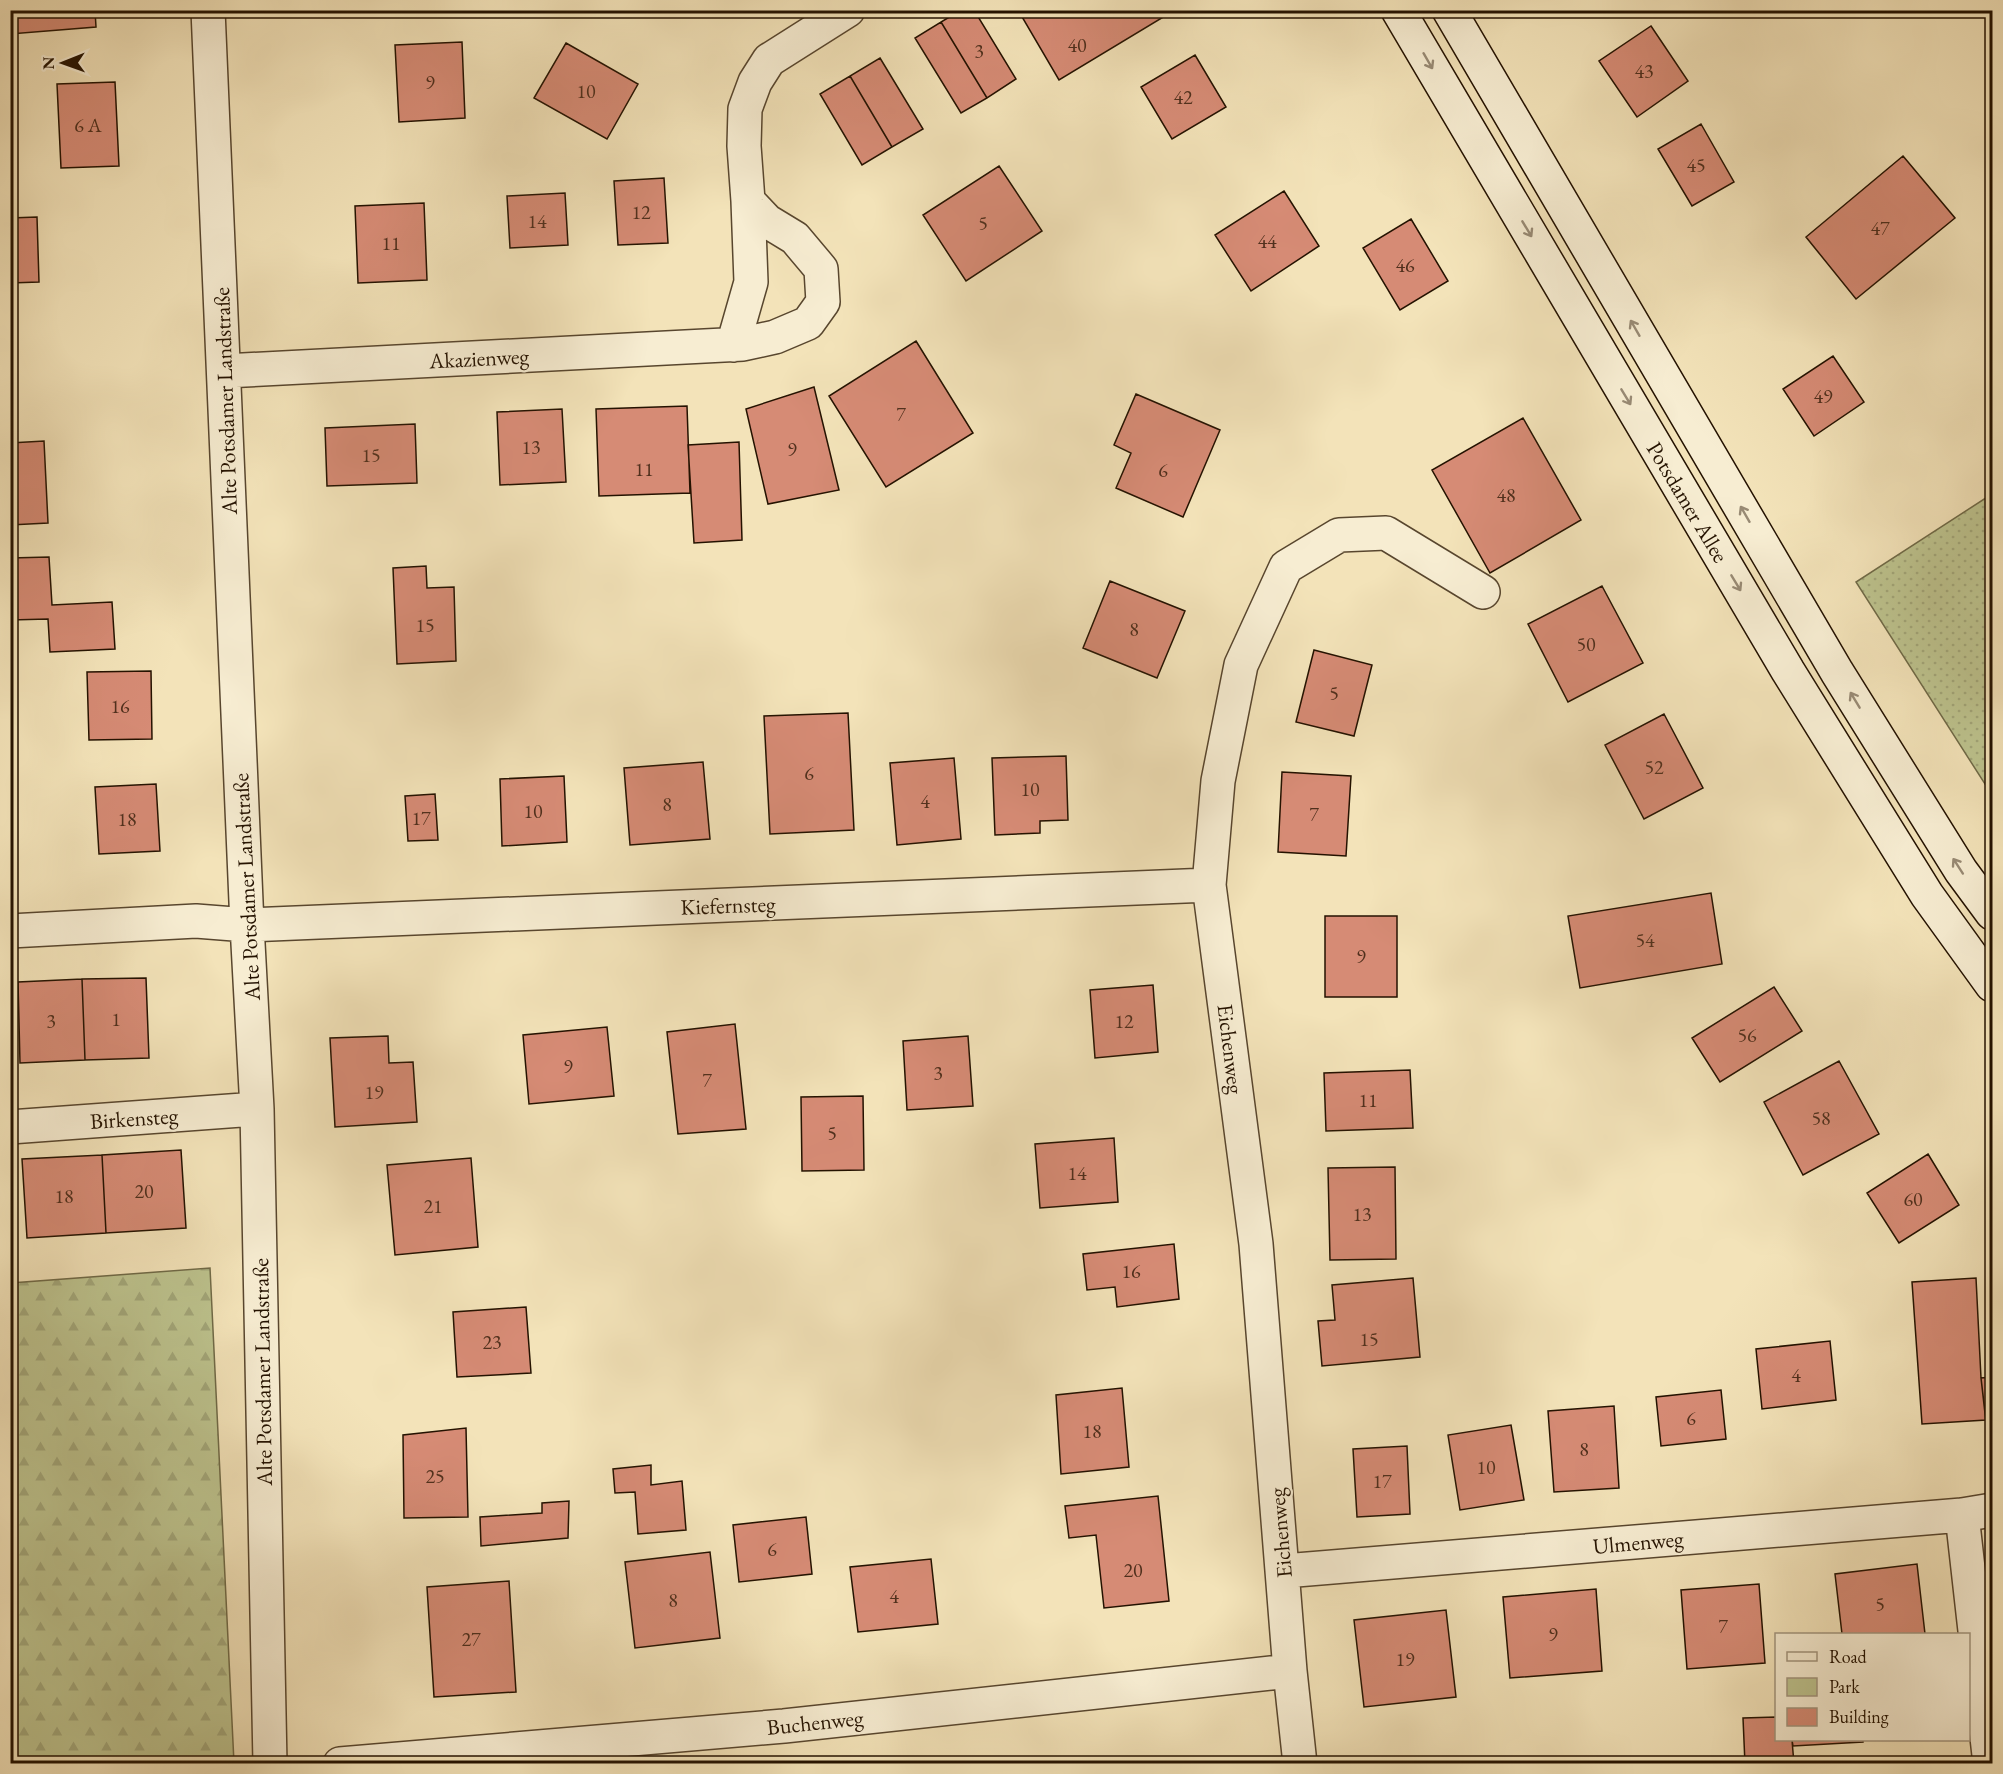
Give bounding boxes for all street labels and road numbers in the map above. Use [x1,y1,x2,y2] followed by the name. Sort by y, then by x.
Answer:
[207,286,244,516] street label: Alte Potsdamer Landstraße
[427,341,530,376] street label: Akazienweg
[1640,436,1735,568] street label: Potsdamer Allee
[226,772,267,1003] street label: Alte Potsdamer Landstraße
[680,889,776,922] street label: Kiefernsteg
[1211,1002,1250,1096] street label: Eichenweg
[89,1101,180,1136] street label: Birkensteg
[246,1257,279,1487] street label: Alte Potsdamer Landstraße
[1262,1486,1299,1579] street label: Eichenweg
[1591,1524,1685,1561] street label: Ulmenweg
[765,1703,865,1742] street label: Buchenweg

